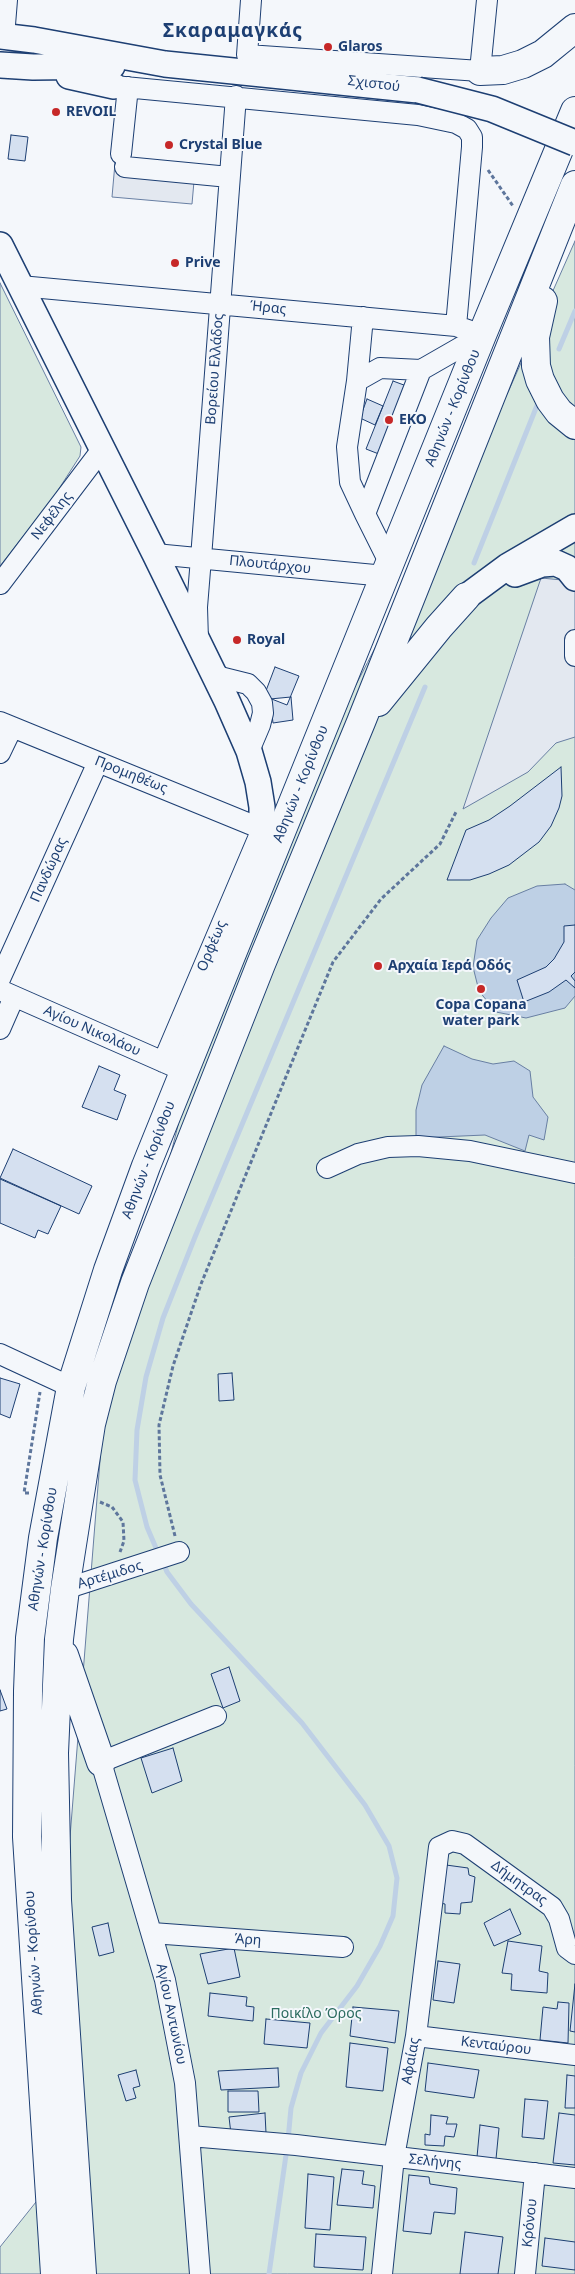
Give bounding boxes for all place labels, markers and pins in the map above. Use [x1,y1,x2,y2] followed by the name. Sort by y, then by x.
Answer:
[338,39,382,55] place label: Glaros
[322,41,334,53] marker: Glaros
[66,104,116,120] place label: REVOIL
[50,106,62,118] marker: REVOIL
[179,137,262,153] place label: Crystal Blue
[163,139,175,151] marker: Crystal Blue
[185,255,220,271] place label: Prive
[169,257,181,269] marker: Prive
[399,412,427,428] place label: EKO
[383,414,395,426] marker: EKO
[247,632,285,648] place label: Royal
[231,634,243,646] marker: Royal
[388,958,511,974] place label: Αρχαία Ιερά Οδός
[372,960,384,972] marker: Αρχαία Ιερά Οδός
[475,983,487,995] marker: Copa Copana water park
[435,997,527,1030] place label: Copa Copana water park

